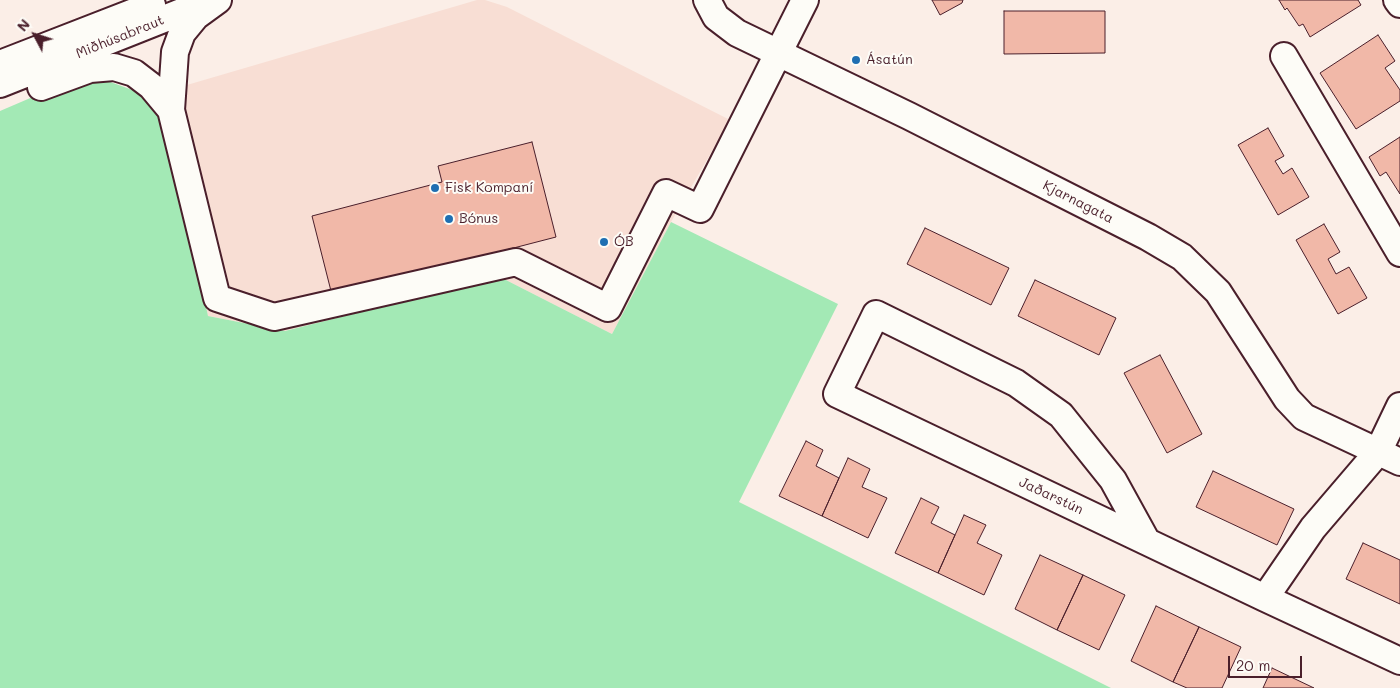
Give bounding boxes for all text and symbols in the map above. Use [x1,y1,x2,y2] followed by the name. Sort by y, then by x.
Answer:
[10,10,60,60] north arrow
[73,12,167,62] street label: Miðhúsabraut
[12,15,34,35] text: N
[866,52,913,68] place label: Ásatún
[850,54,862,66] marker: Ásatún
[1040,177,1116,227] street label: Kjarnagata
[445,180,533,196] place label: Fisk Kompaní
[429,182,441,194] marker: Fisk Kompaní
[459,211,498,227] place label: Bónus
[443,213,455,225] marker: Bónus
[614,234,634,250] place label: ÓB
[598,236,610,248] marker: ÓB
[1016,474,1086,518] street label: Jaðarstún
[1230,646,1304,678] scale bar
[1236,655,1270,675] text: 20 m

